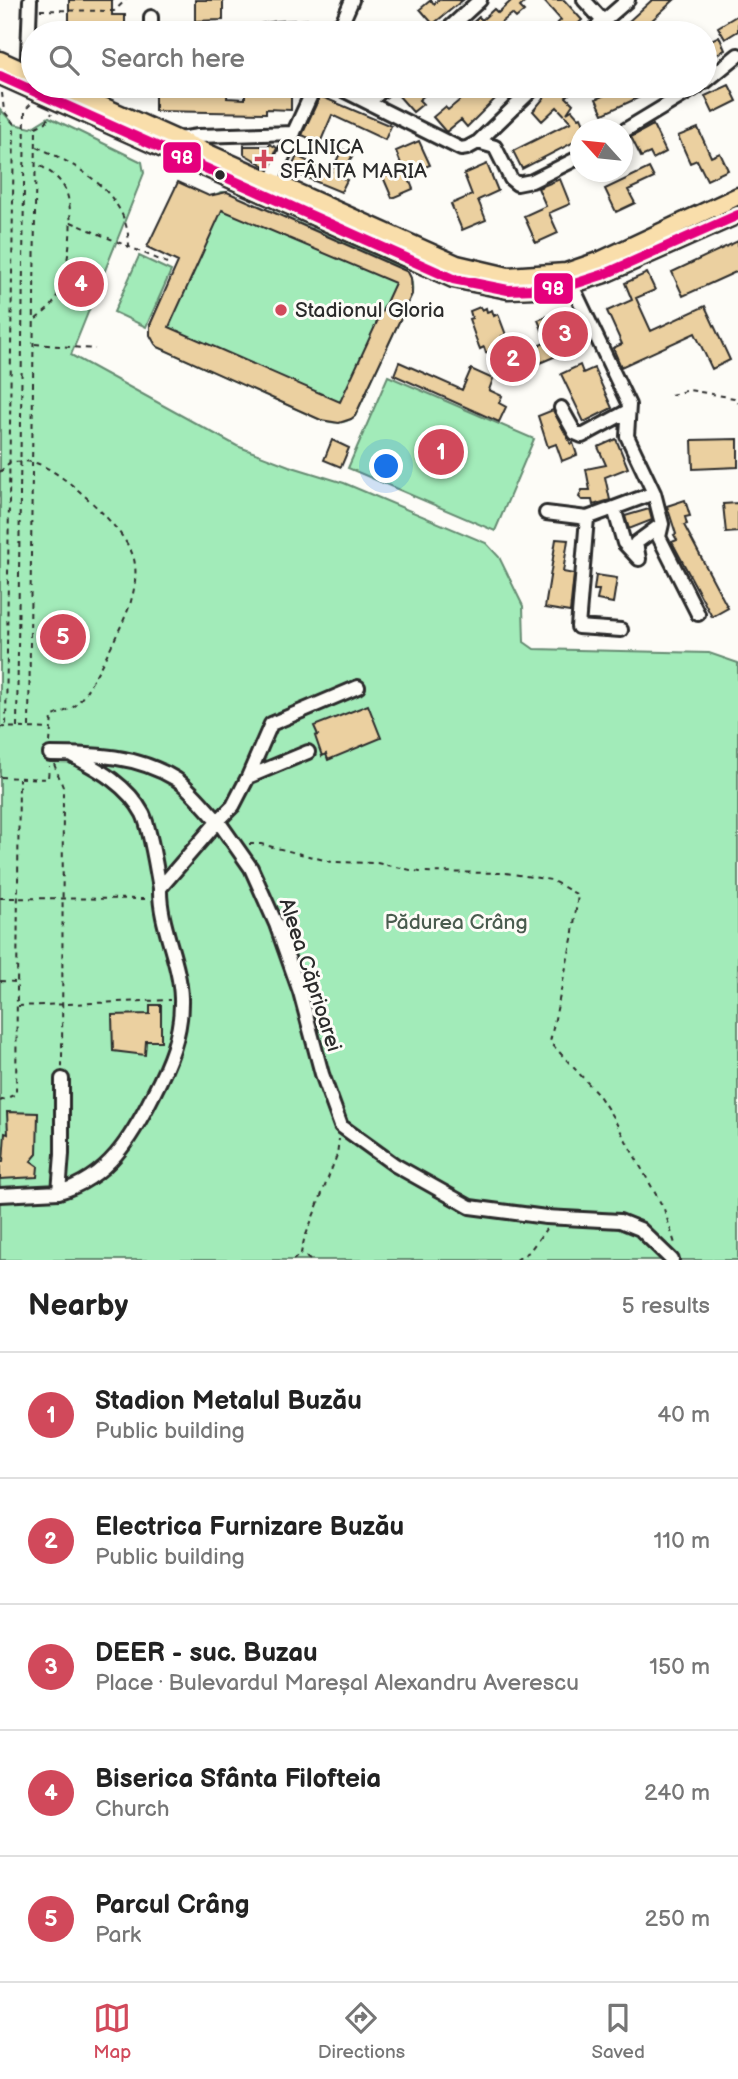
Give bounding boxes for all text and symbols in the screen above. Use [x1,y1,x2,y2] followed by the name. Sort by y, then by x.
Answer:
[21,21,717,98] search box
[45,41,83,79] icon: search
[101,44,245,75] text: Search here
[570,119,633,182] north arrow
[280,135,427,184] place label: CLINICA SFÂNTA MARIA
[162,141,202,174] line badge: 98
[171,147,193,170] text: 98
[254,149,274,169] marker: CLINICA SFÂNTA MARIA
[213,168,227,182] unlabelled marker
[58,258,104,310] pin: 4
[533,272,574,305] line badge: 98
[542,278,564,301] text: 98
[295,298,445,323] place label: Stadionul Gloria
[273,302,289,318] marker: Stadionul Gloria
[542,308,588,360] pin: 3
[490,333,536,385] pin: 2
[418,426,464,478] pin: 1
[369,449,403,483] your location
[40,611,86,663] pin: 5
[273,895,347,1055] street label: Aleea Căprioarei
[384,910,528,935] park label: Pădurea Crâng
[28,1288,128,1324] text: Nearby
[622,1292,710,1320] text: 5 results
[95,1386,362,1417] text: Stadion Metalul Buzău
[46,1401,56,1429] text: 1
[657,1401,710,1429] text: 40 m
[95,1417,245,1445] text: Public building
[95,1512,404,1543] text: Electrica Furnizare Buzău
[44,1527,58,1555] text: 2
[653,1527,710,1555] text: 110 m
[95,1543,245,1571] text: Public building
[95,1638,318,1669] text: DEER - suc. Buzau
[44,1653,58,1681] text: 3
[649,1653,710,1681] text: 150 m
[95,1669,579,1697] text: Place · Bulevardul Mareșal Alexandru Averescu
[95,1764,381,1795] text: Biserica Sfânta Filofteia
[44,1779,58,1807] text: 4
[644,1779,710,1807] text: 240 m
[95,1795,170,1823] text: Church
[95,1890,250,1921] text: Parcul Crâng
[44,1905,58,1933] text: 5
[644,1905,710,1933] text: 250 m
[95,1921,141,1949] text: Park
[93,1999,131,2064] tab: Map
[318,1999,405,2064] tab: Directions
[591,1999,645,2064] tab: Saved

